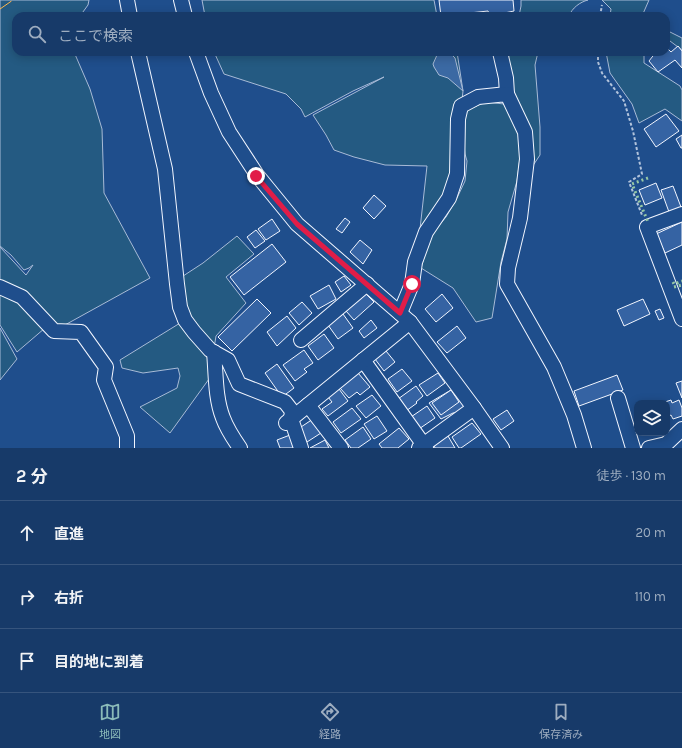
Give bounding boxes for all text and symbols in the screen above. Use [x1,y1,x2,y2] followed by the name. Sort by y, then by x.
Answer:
[12,12,670,56] search box
[26,23,48,45] icon: search
[58,27,133,45] text: ここで検索
[247,167,265,185] route end
[403,275,421,293] route start
[634,400,670,436] map controls
[634,400,670,436] button: layers
[16,466,48,486] text: 2 分
[597,468,666,483] text: 徒歩 · 130 m
[16,522,38,544] icon: ahead
[54,525,84,543] text: 直進
[636,525,666,540] text: 20 m
[16,586,38,608] icon: right
[54,589,84,607] text: 右折
[634,589,666,604] text: 110 m
[16,650,38,672] icon: arrive
[54,653,144,671] text: 目的地に到着
[99,701,121,741] tab: 地図
[319,701,341,741] tab: 経路
[539,701,583,741] tab: 保存済み

